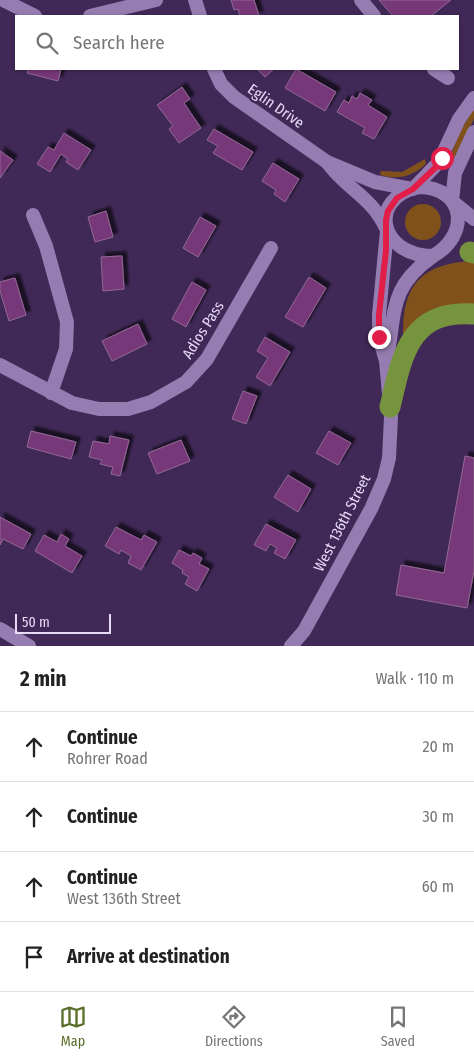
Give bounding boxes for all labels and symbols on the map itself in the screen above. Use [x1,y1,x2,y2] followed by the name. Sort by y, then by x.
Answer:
[244,80,308,132] street label: Eglin Drive
[431,147,454,170] route start
[178,298,228,362] street label: Adios Pass
[368,326,391,349] route end
[310,471,374,575] street label: West 136th Street
[15,611,111,634] scale bar

